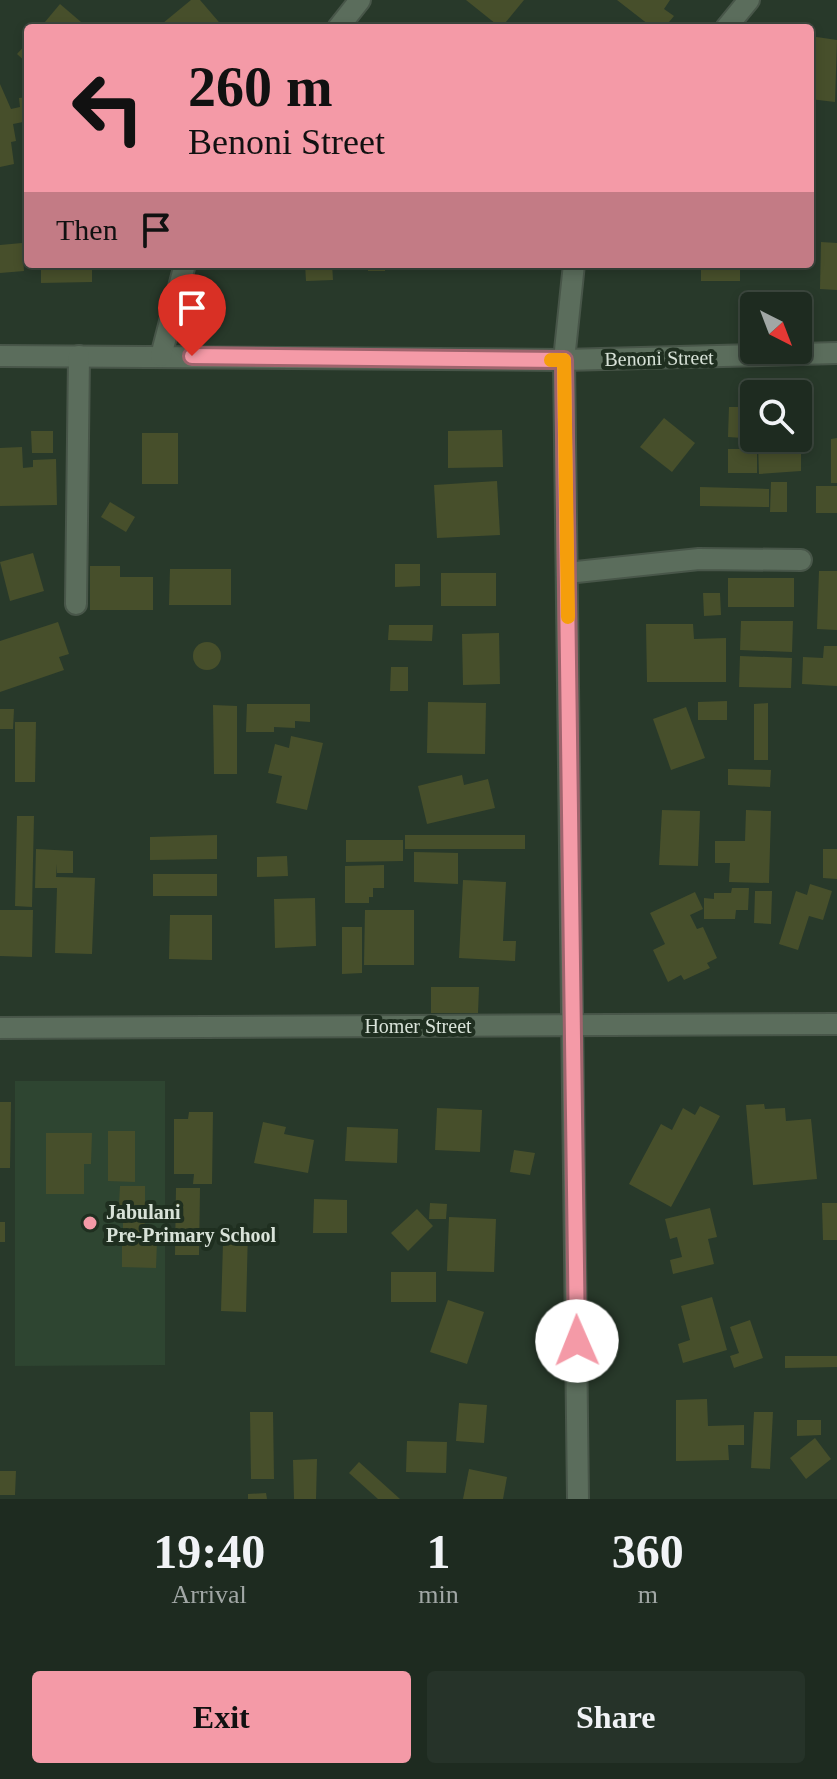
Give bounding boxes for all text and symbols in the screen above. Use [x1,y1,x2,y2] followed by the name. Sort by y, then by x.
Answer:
[56,56,160,160] icon: left
[188,56,333,118] text: 260 m
[188,122,385,162] text: Benoni Street
[134,208,178,252] icon: arrive
[56,213,118,246] text: Then
[158,274,226,356] pin
[170,286,214,330] icon: arrive
[740,292,812,364] north arrow
[740,292,812,452] map controls
[604,346,714,370] street label: Benoni Street
[740,380,812,452] button: search
[364,1015,472,1037] street label: Homer Street
[106,1201,277,1247] place label: Jabulani Pre-Primary School
[81,1214,99,1232] marker: Jabulani Pre-Primary School
[535,1299,619,1383] position arrow
[153,1525,265,1578] text: 19:40
[426,1525,450,1578] text: 1
[612,1525,684,1578] text: 360
[172,1580,247,1609] text: Arrival
[418,1580,459,1609] text: min
[638,1580,658,1609] text: m
[32,1671,411,1763] button: Exit
[427,1671,805,1763] button: Share

